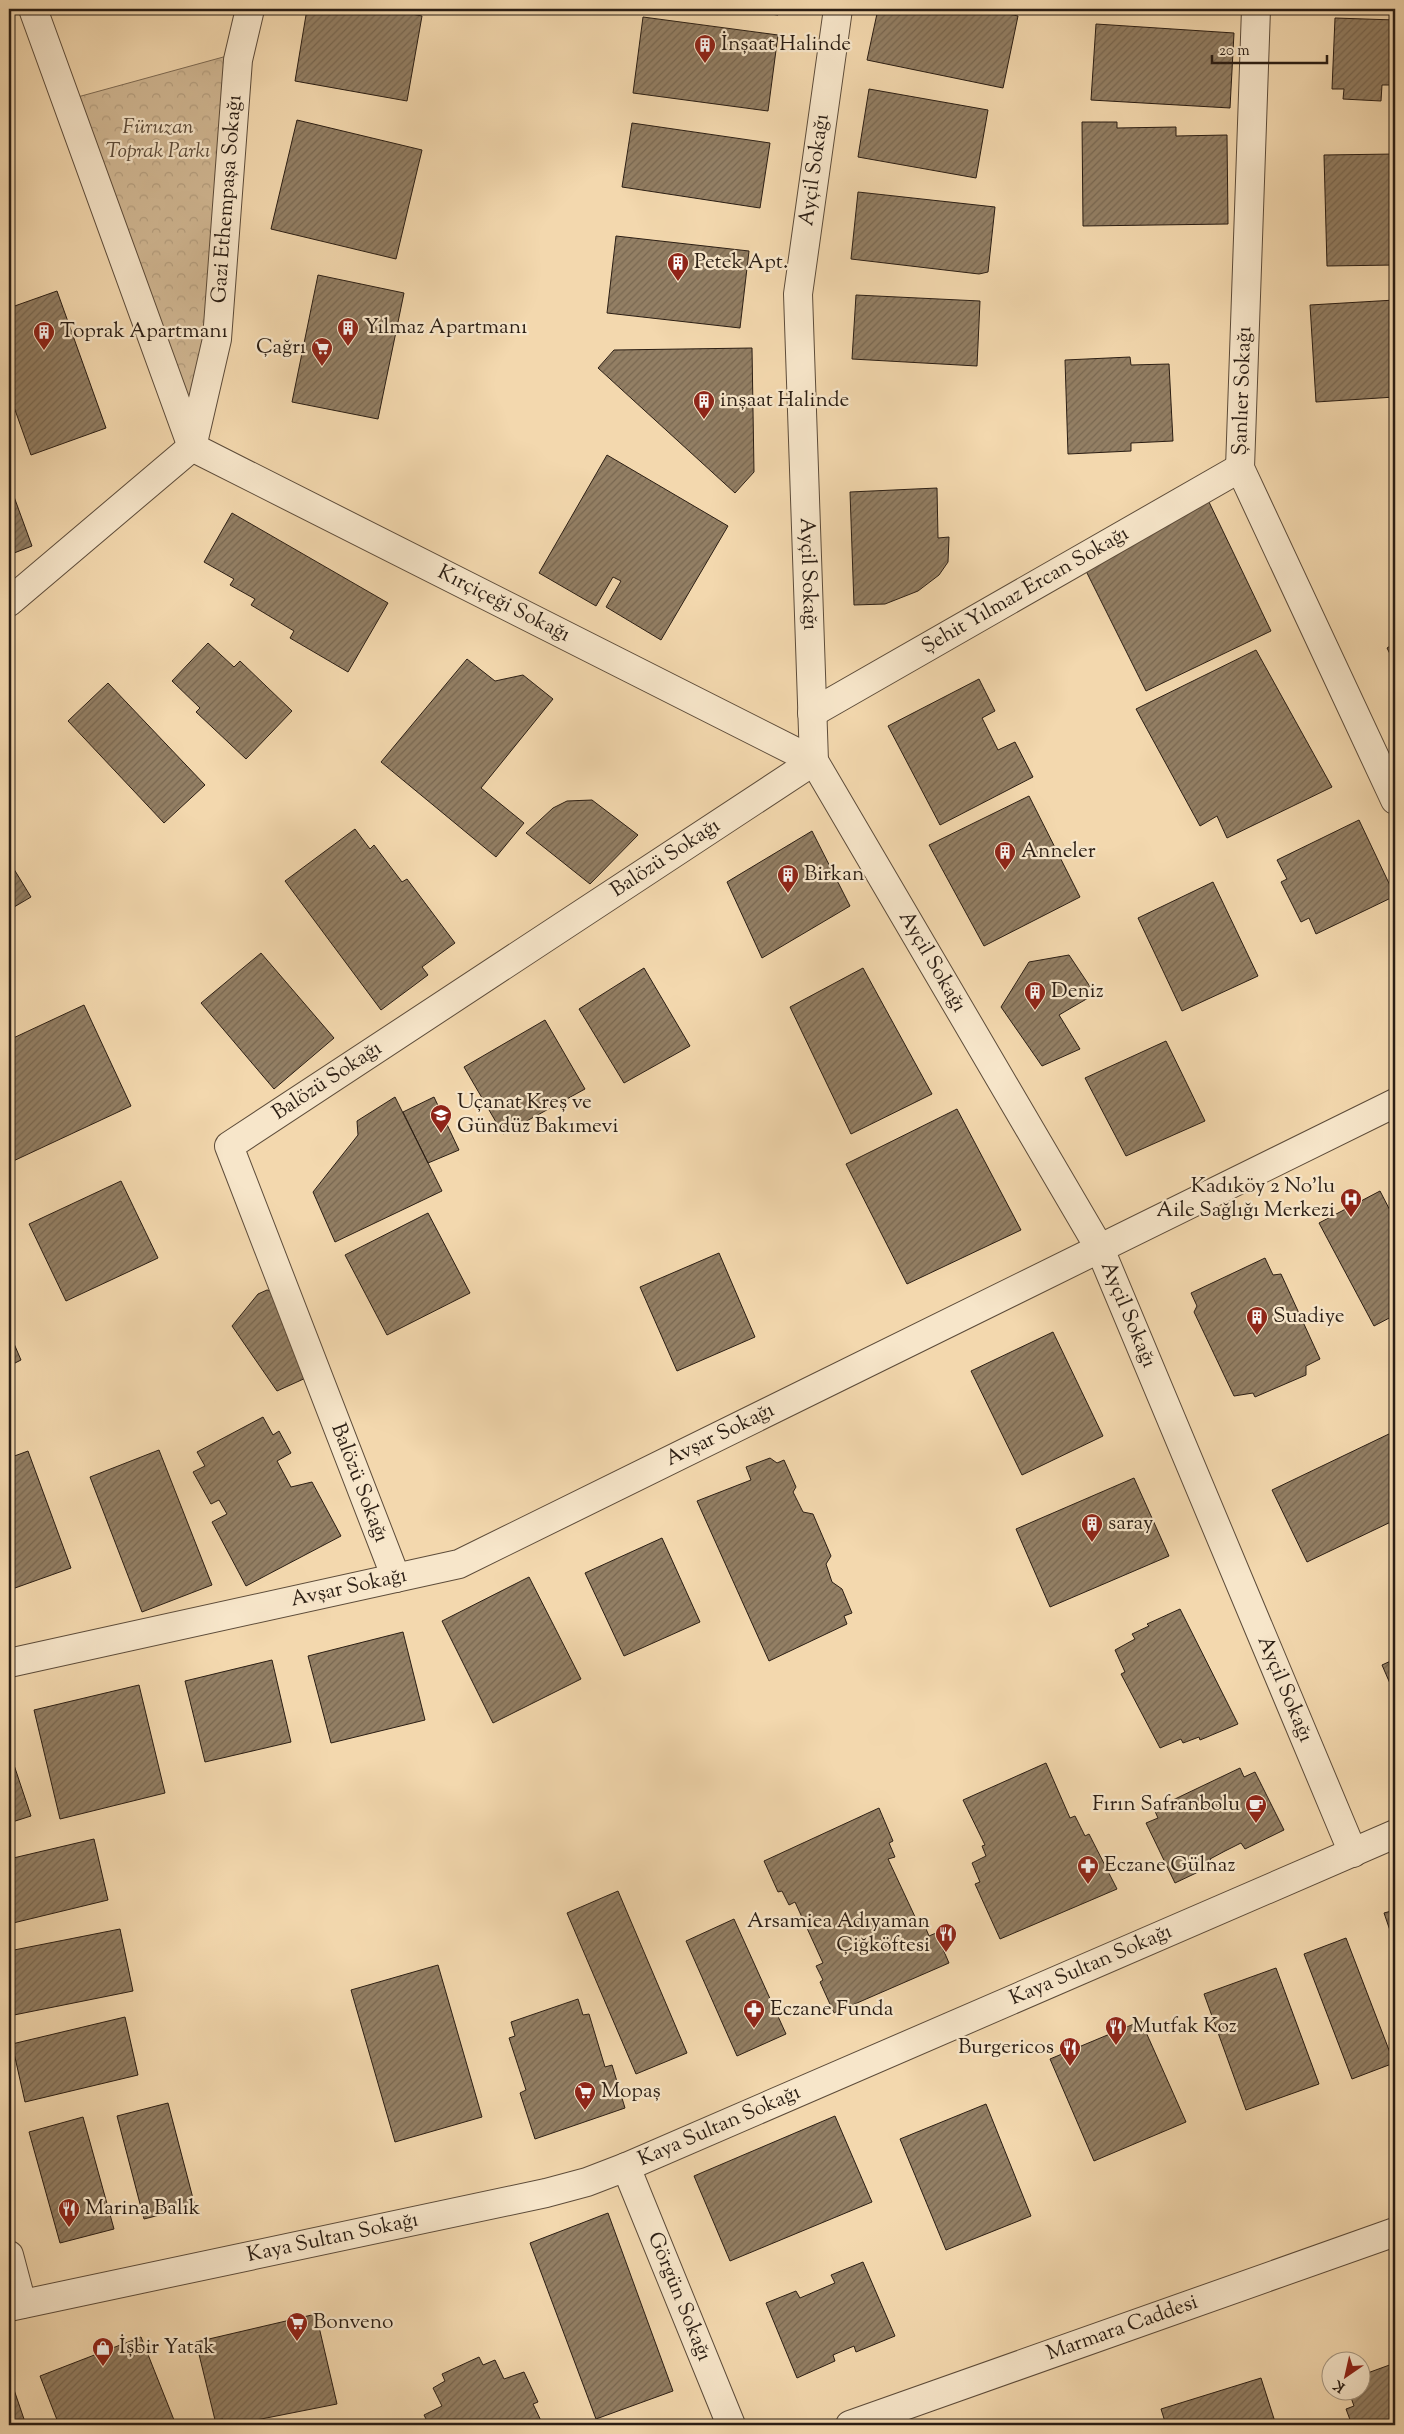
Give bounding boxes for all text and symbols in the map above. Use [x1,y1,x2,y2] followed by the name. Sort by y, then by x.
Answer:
[721,30,851,60] place label: İnşaat Halinde
[1212,32,1326,64] scale bar
[693,33,717,64] building icon: İnşaat Halinde
[1219,41,1250,62] text: 20 m
[205,94,250,304] street label: Gazi Ethempaşa Sokağı
[792,112,838,228] street label: Ayçil Sokağı
[106,113,210,167] park label: Füruzan Toprak Parkı
[694,248,788,278] place label: Petek Apt.
[666,251,690,282] building icon: Petek Apt.
[364,313,527,343] place label: Yılmaz Apartmanı
[336,316,360,347] building icon: Yılmaz Apartmanı
[60,317,228,347] place label: Toprak Apartmanı
[32,320,56,351] building icon: Toprak Apartmanı
[1226,326,1260,456] street label: Şanlıer Sokağı
[256,333,306,363] place label: Çağrı
[310,336,334,367] supermarket icon: Çağrı
[720,386,849,416] place label: inşaat Halinde
[692,389,716,420] building icon: inşaat Halinde
[791,517,825,631] street label: Ayçil Sokağı
[916,519,1135,662] street label: Şehit Yılmaz Ercan Sokağı
[432,558,575,650] street label: Kırçiçeği Sokağı
[605,811,726,906] street label: Balözü Sokağı
[1021,837,1096,867] place label: Anneler
[993,840,1017,871] building icon: Anneler
[804,860,864,890] place label: Birkan
[776,863,800,894] building icon: Birkan
[890,906,973,1018] street label: Ayçil Sokağı
[1051,977,1104,1007] place label: Deniz
[1023,980,1047,1011] building icon: Deniz
[267,1034,388,1128] street label: Balözü Sokağı
[457,1088,619,1142] place label: Uçanat Kreş ve Gündüz Bakımevi
[429,1103,453,1134] school or university icon: Uçanat Kreş ve Gündüz Bakımevi
[1156,1172,1335,1226] place label: Kadıköy 2 No'lu Aile Sağlığı Merkezi
[1339,1187,1363,1218] hospital icon: Kadıköy 2 No'lu Aile Sağlığı Merkezi
[1092,1257,1163,1373] street label: Ayçil Sokağı
[1273,1302,1345,1332] place label: Suadiye
[1245,1305,1269,1336] building icon: Suadiye
[661,1396,780,1475] street label: Avşar Sokağı
[323,1419,396,1547] street label: Balözü Sokağı
[1108,1509,1154,1539] place label: saray
[1080,1512,1104,1543] building icon: saray
[288,1561,410,1616] street label: Avşar Sokağı
[1249,1631,1320,1747] street label: Ayçil Sokağı
[1092,1790,1240,1820] place label: Fırın Safranbolu
[1244,1793,1268,1824] cafe icon: Fırın Safranbolu
[1104,1851,1235,1881] place label: Eczane Gülnaz
[1076,1854,1100,1885] pharmacy icon: Eczane Gülnaz
[747,1907,930,1961] place label: Arsamiea Adıyaman Çiğköftesi
[1005,1917,1177,2014] street label: Kaya Sultan Sokağı
[934,1922,958,1953] restaurant icon: Arsamiea Adıyaman Çiğköftesi
[770,1995,894,2025] place label: Eczane Funda
[742,1998,766,2029] pharmacy icon: Eczane Funda
[1132,2012,1237,2042] place label: Mutfak Koz
[1104,2015,1128,2046] restaurant icon: Mutfak Koz
[958,2033,1054,2063] place label: Burgericos
[1058,2036,1082,2067] restaurant icon: Burgericos
[601,2077,661,2107] place label: Mopaş
[633,2078,805,2175] street label: Kaya Sultan Sokağı
[573,2080,597,2111] supermarket icon: Mopaş
[85,2194,201,2224] place label: Marina Balık
[57,2197,81,2228] restaurant icon: Marina Balık
[244,2205,421,2271] street label: Kaya Sultan Sokağı
[639,2228,718,2366] street label: Görgün Sokağı
[1043,2288,1202,2369] street label: Marmara Caddesi
[313,2308,393,2338] place label: Bonveno
[285,2311,309,2342] supermarket icon: Bonveno
[119,2333,215,2363] place label: İşbir Yatak
[91,2336,115,2367] shop icon: İşbir Yatak
[1322,2352,1372,2402] north arrow
[1329,2374,1350,2396] text: K

